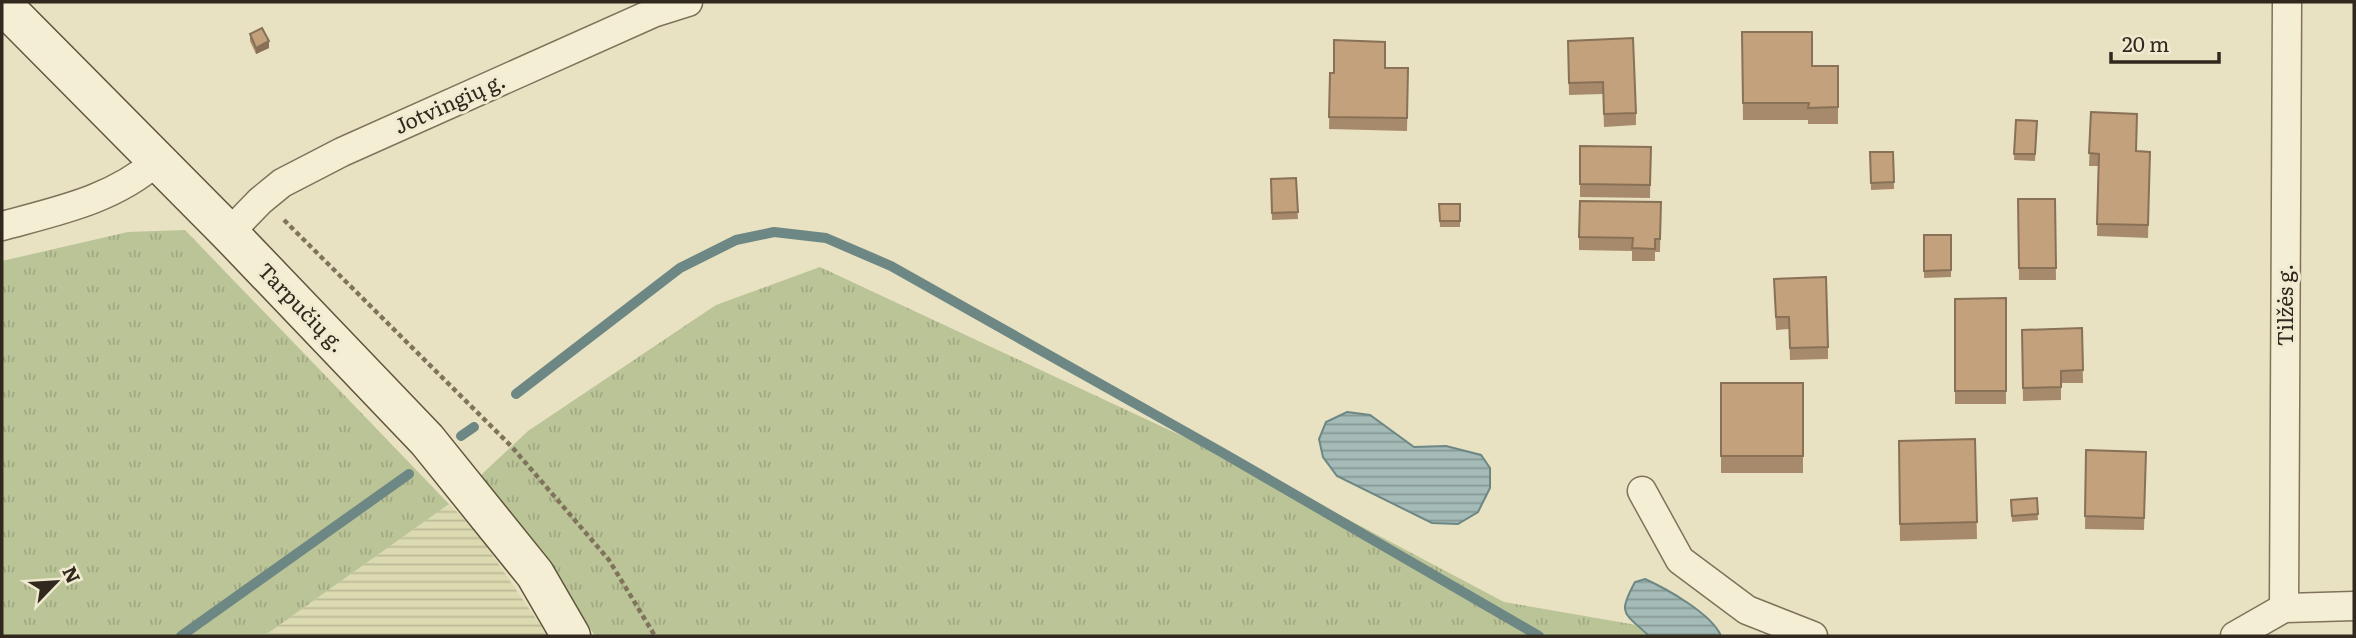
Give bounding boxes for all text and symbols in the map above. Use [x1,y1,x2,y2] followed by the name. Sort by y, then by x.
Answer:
[2111,21,2220,65] scale bar
[2122,27,2169,58] text: 20 m
[388,63,510,140] street label: Jotvingių g.
[252,254,354,358] street label: Tarpučių g.
[2268,264,2299,346] street label: Tilžės g.
[21,547,91,617] north arrow
[56,561,88,588] text: N

